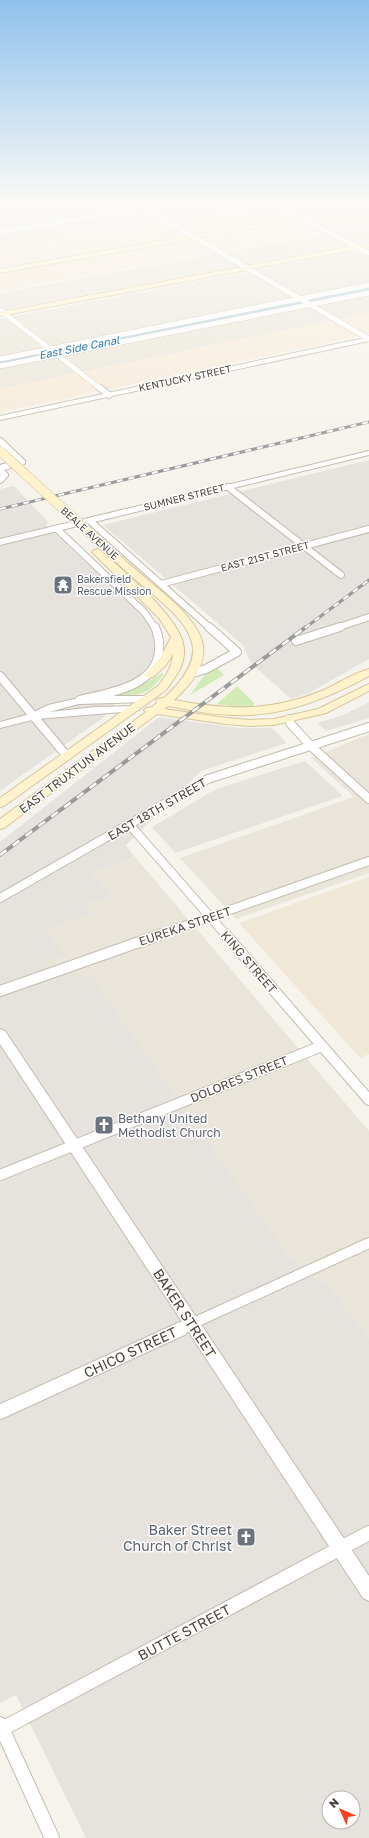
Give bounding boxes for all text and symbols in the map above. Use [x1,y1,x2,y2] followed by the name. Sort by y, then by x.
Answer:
[38,333,121,361] water label: East Side Canal
[137,362,233,394] street label: KENTUCKY STREET
[142,481,226,513] street label: SUMNER STREET
[59,504,121,562] street label: BEALE AVENUE
[219,538,311,574] street label: EAST 21ST STREET
[77,573,151,597] place label: Bakersfield Rescue Mission
[52,574,74,596] temple icon: Bakersfield Rescue Mission
[16,720,138,816] street label: EAST TRUXTUN AVENUE
[105,774,209,843] street label: EAST 18TH STREET
[137,903,234,949] street label: EUREKA STREET
[218,928,281,997] street label: KING STREET
[188,1052,291,1105] street label: DOLORES STREET
[118,1111,221,1140] place label: Bethany United Methodist Church
[93,1114,115,1136] church icon: Bethany United Methodist Church
[150,1265,220,1361] street label: BAKER STREET
[81,1323,180,1381] street label: CHICO STREET
[123,1521,232,1554] place label: Baker Street Church of Christ
[235,1526,257,1548] church icon: Baker Street Church of Christ
[135,1600,234,1664] street label: BUTTE STREET
[321,1790,361,1830] north arrow
[326,1795,341,1810] text: N

